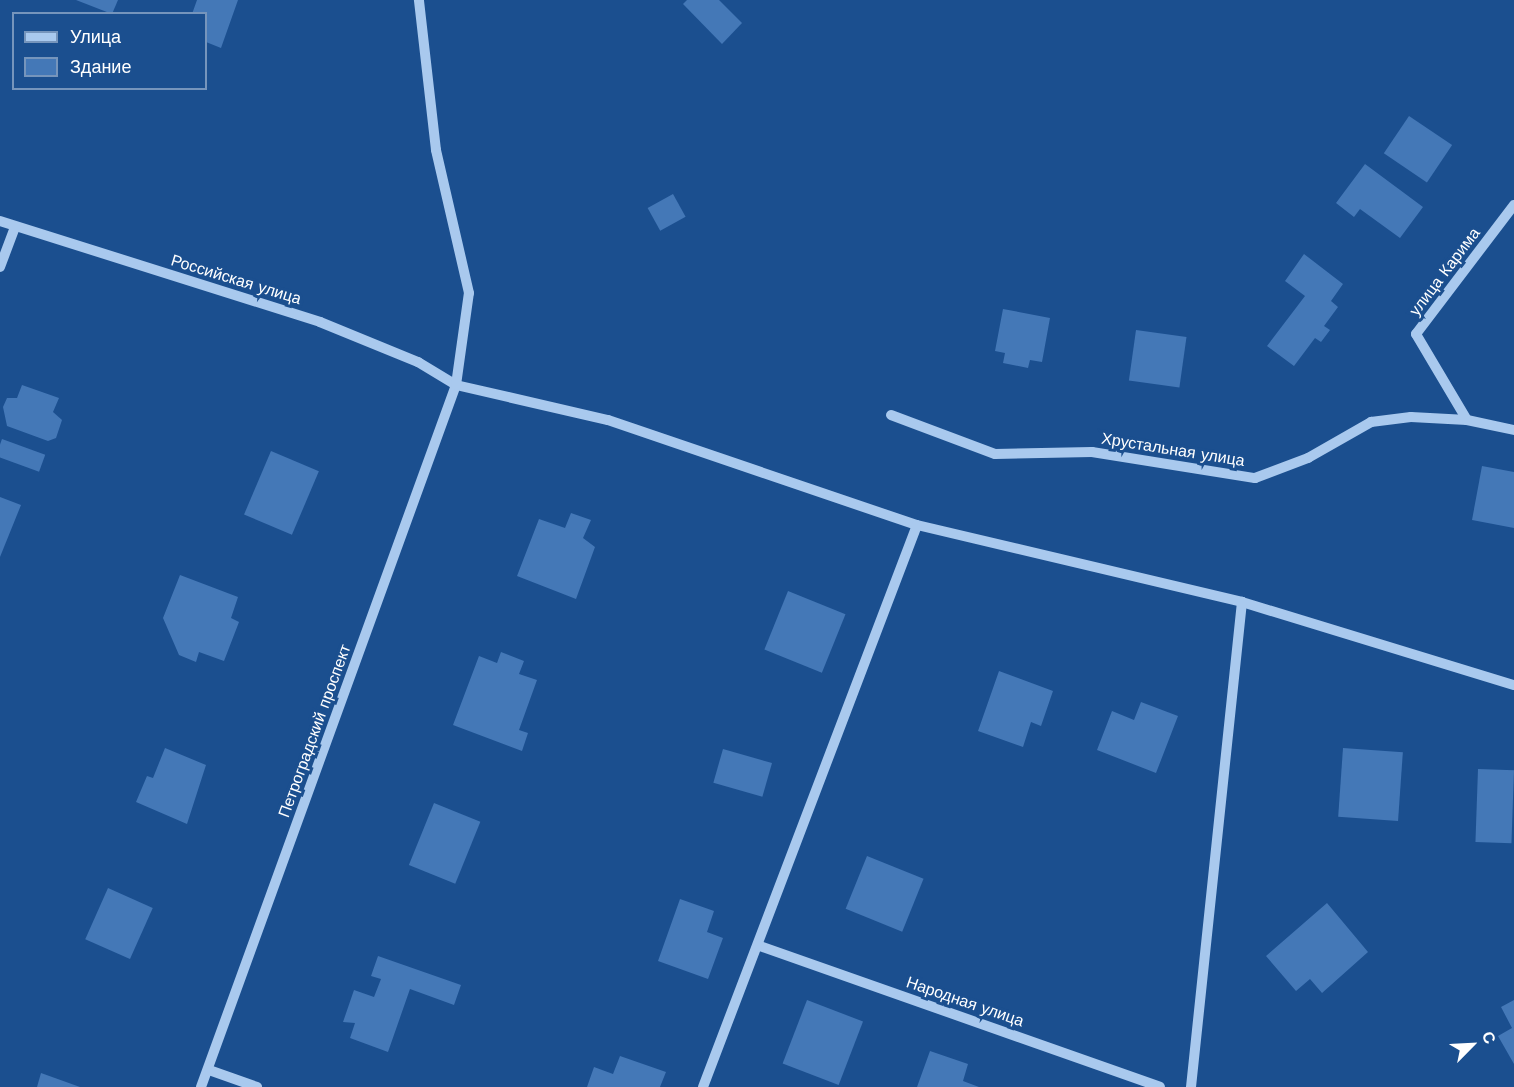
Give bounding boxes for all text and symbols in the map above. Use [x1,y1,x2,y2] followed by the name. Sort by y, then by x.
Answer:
[12,12,207,90] legend
[70,26,121,47] text: Улица
[70,56,131,77] text: Здание
[1406,224,1484,320] street label: улица Карима
[169,251,303,309] street label: Российская улица
[1100,429,1246,471] street label: Хрустальная улица
[275,642,355,820] street label: Петроградский проспект
[904,973,1026,1031] street label: Народная улица
[1442,1015,1502,1075] north arrow
[1478,1028,1500,1047] text: С

